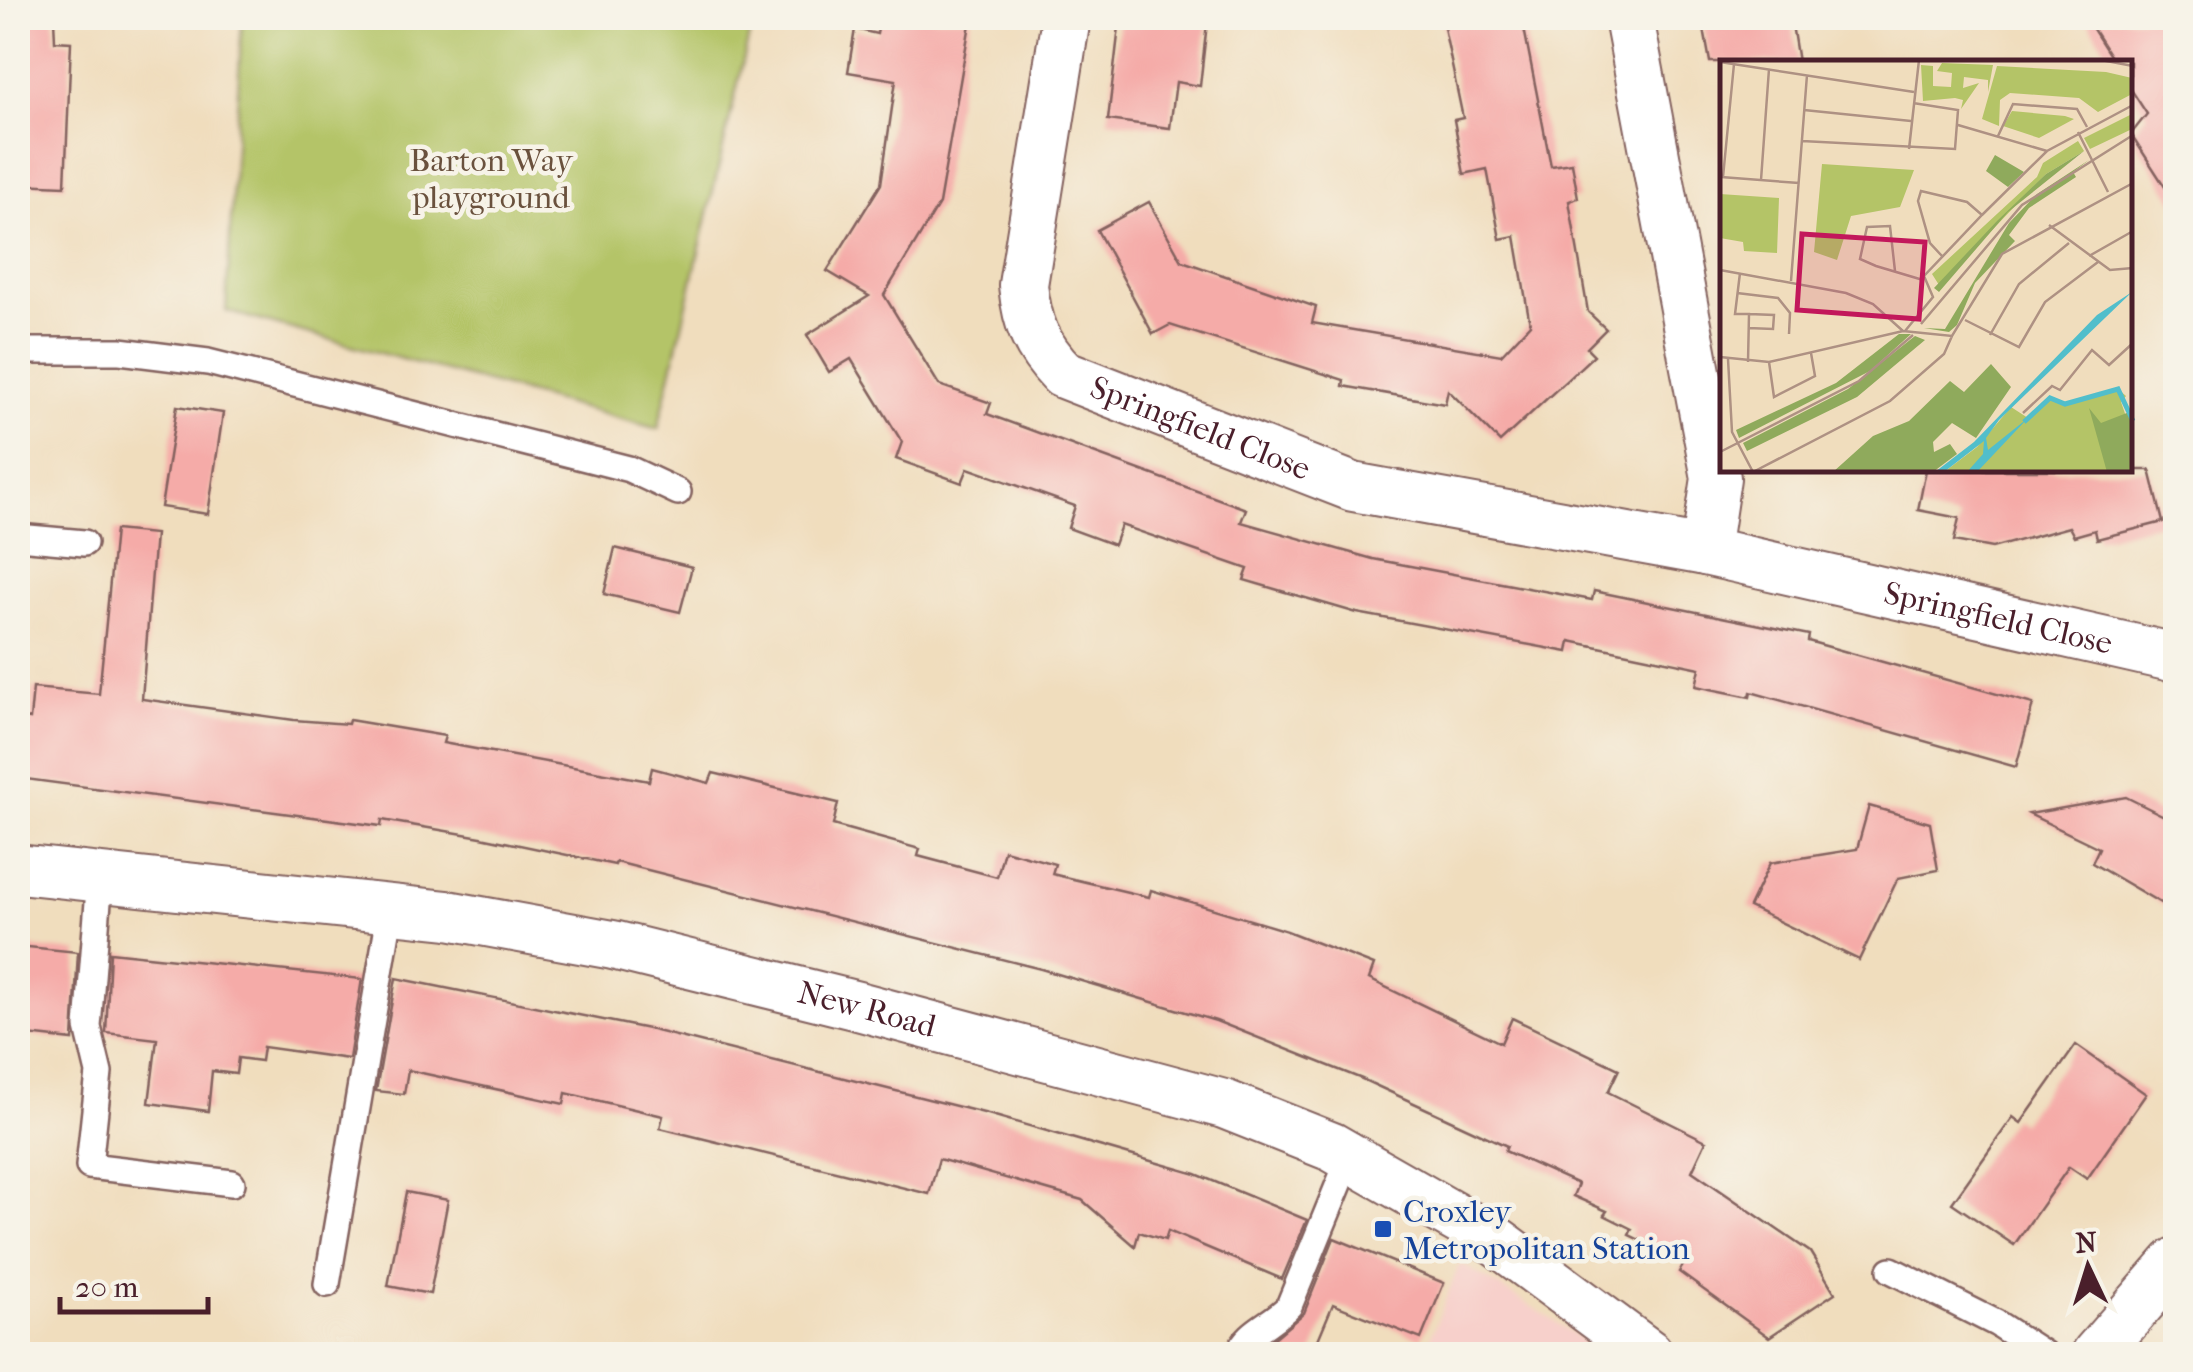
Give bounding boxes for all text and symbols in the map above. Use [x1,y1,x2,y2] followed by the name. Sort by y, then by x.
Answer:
[1720,60,2133,472] inset map
[410,142,573,216] park label: Barton Way playground
[1085,368,1316,487] street label: Springfield Close
[1881,574,2116,661] street label: Springfield Close
[794,973,941,1045] street label: New Road
[1403,1193,1690,1267] place label: Croxley Metropolitan Station
[2038,1217,2138,1317] north arrow
[1372,1218,1394,1240] marker: Croxley Metropolitan Station
[2075,1225,2099,1260] text: N
[60,1252,208,1314] scale bar
[75,1270,138,1305] text: 20 m

